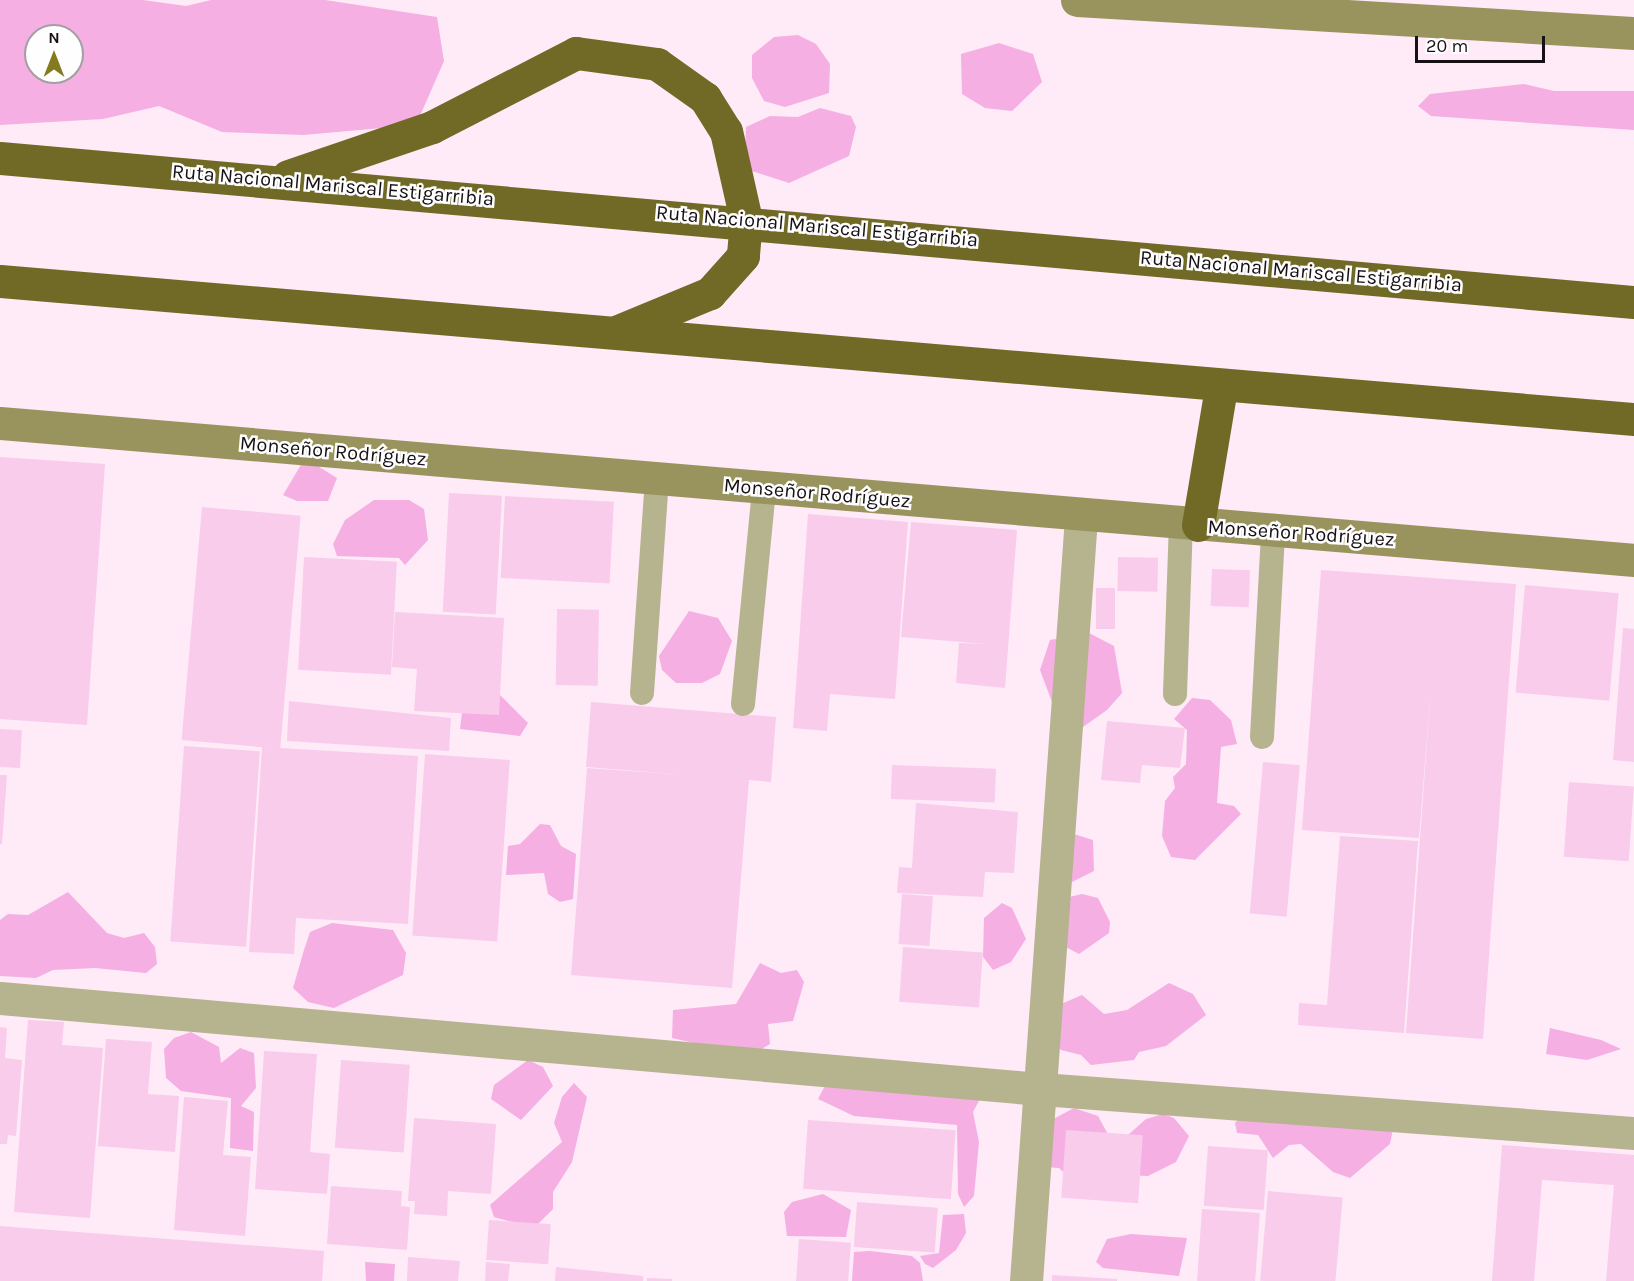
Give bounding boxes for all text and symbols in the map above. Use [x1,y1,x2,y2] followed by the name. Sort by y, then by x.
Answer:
[24,24,84,84] north arrow
[1418,24,1548,62] scale bar
[48,28,60,47] text: N
[1426,35,1468,57] text: 20 m
[171,159,495,211] street label: Ruta Nacional Mariscal Estigarribia
[655,200,979,252] street label: Ruta Nacional Mariscal Estigarribia
[1139,245,1463,297] street label: Ruta Nacional Mariscal Estigarribia
[239,431,427,471] street label: Monseñor Rodríguez
[723,473,911,513] street label: Monseñor Rodríguez
[1207,515,1395,551] street label: Monseñor Rodríguez

